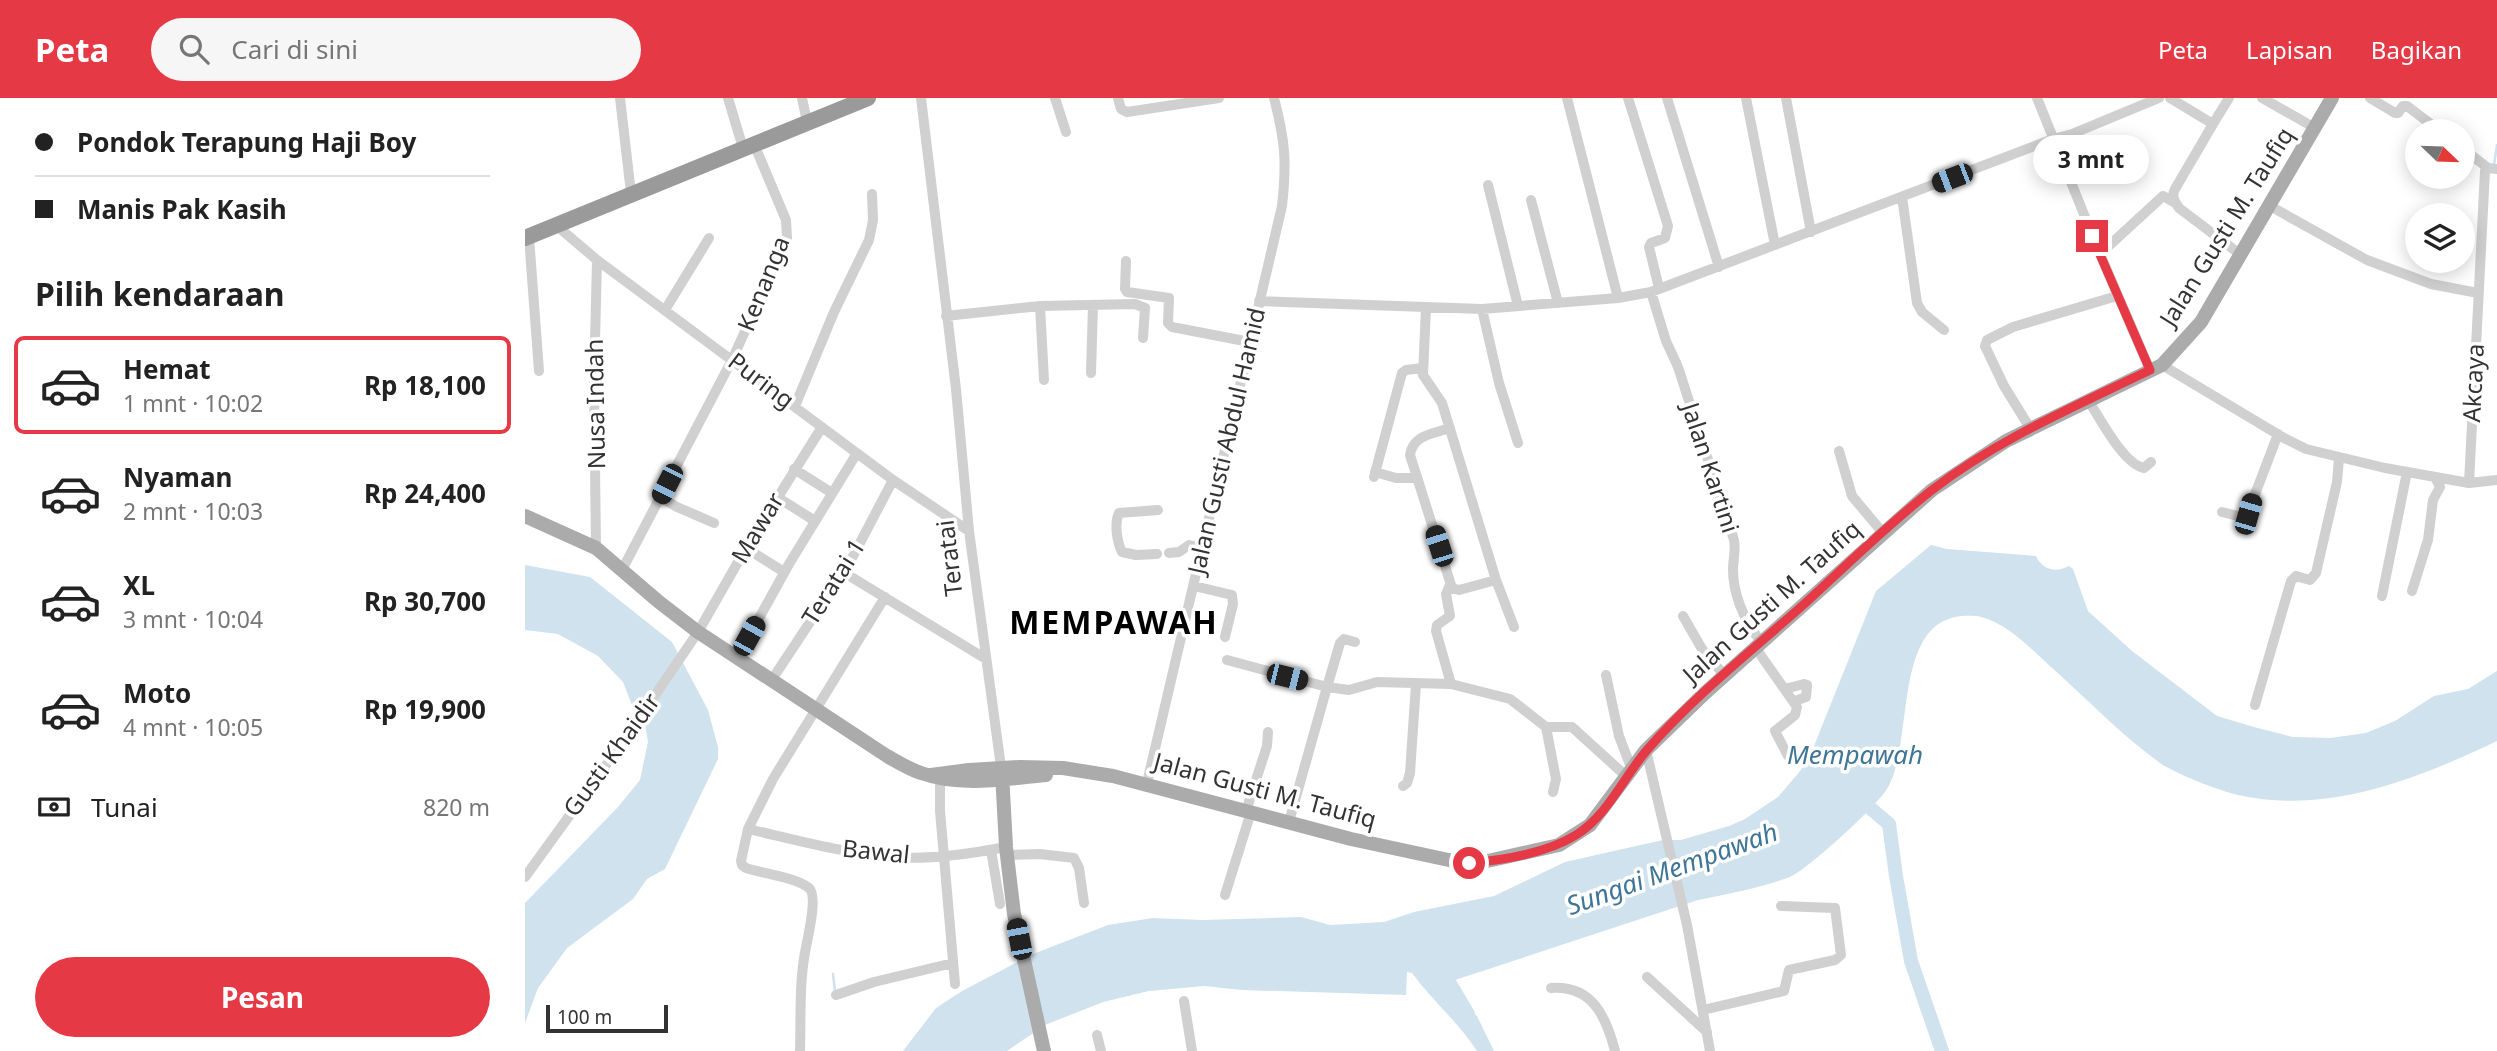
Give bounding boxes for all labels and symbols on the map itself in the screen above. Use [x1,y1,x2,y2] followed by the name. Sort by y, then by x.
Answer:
[2405,119,2475,189] north arrow
[2150,120,2300,334] street label: Jalan Gusti M. Taufiq
[2034,135,2150,184] callout: 3 mnt
[1929,161,1976,195] car
[2076,220,2108,252] route end
[729,231,797,336] street label: Kenanga
[1178,304,1272,579] street label: Jalan Gusti Abdul Hamid
[577,339,612,469] street label: Nusa Indah
[2454,343,2491,423] street label: Akcaya
[722,344,802,416] street label: Puring
[1674,396,1748,537] street label: Jalan Kartini
[649,461,686,507] car
[723,485,791,569] street label: Mawar
[2233,491,2264,537] car
[1673,512,1867,691] street label: Jalan Gusti M. Taufiq
[927,518,970,598] street label: Teratai
[1423,523,1456,569] car
[793,532,872,631] street label: Teratai 1
[1009,600,1219,643] district label: MEMPAWAH
[730,613,769,659] car
[1265,662,1310,692] car
[555,686,667,823] street label: Gusti Khaidir
[1787,736,1923,772] water label: Mempawah
[1149,743,1380,835] street label: Jalan Gusti M. Taufiq
[1561,813,1782,923] water label: Sungai Mempawah
[841,831,911,870] street label: Bawal
[1453,847,1485,879] route start
[1005,916,1034,962] car
[546,1002,669,1034] scale bar

